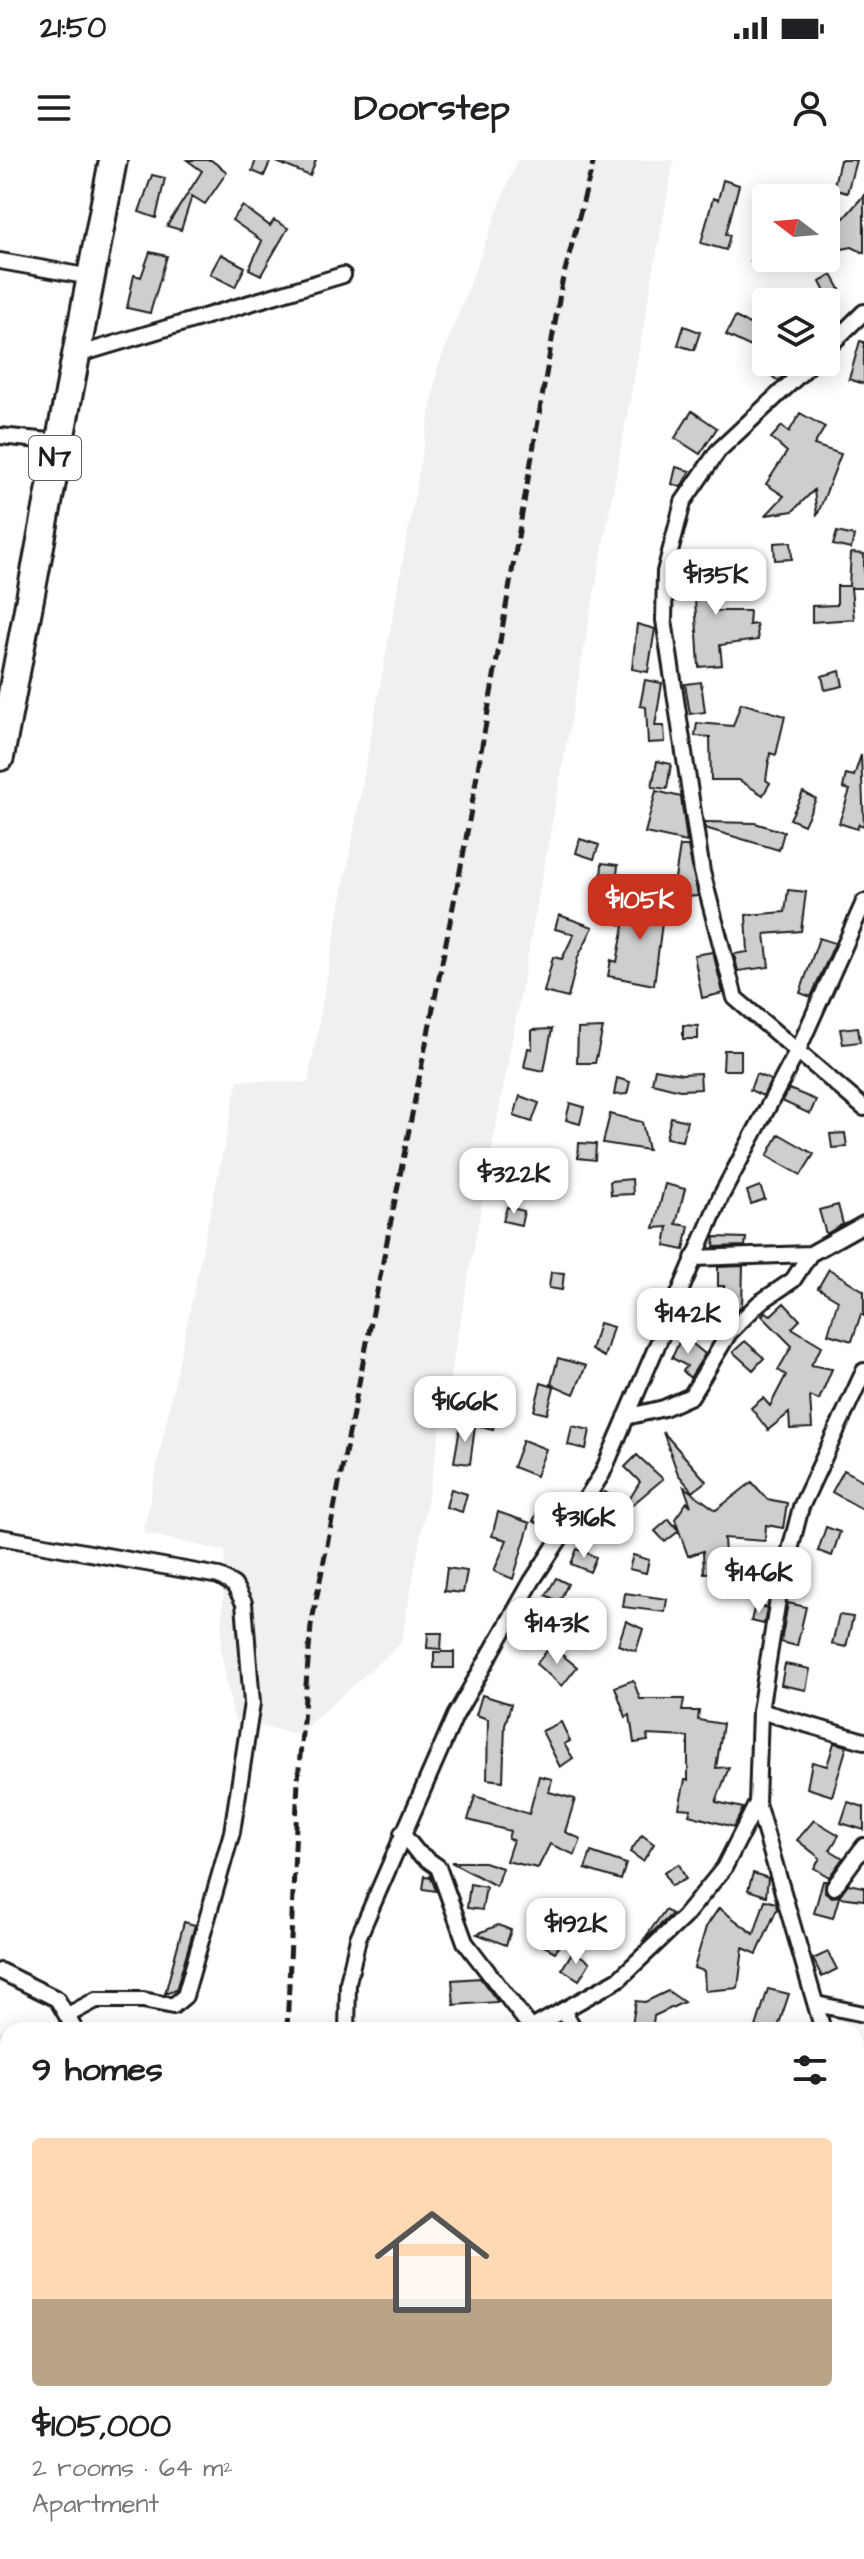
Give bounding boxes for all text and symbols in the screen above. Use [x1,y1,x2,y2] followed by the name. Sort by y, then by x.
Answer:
[40,7,106,49] text: 21:50
[354,83,510,134] text: Doorstep
[32,86,76,130] icon: menu
[788,86,832,130] icon: person
[752,184,840,272] north arrow
[752,184,840,376] map controls
[752,288,840,376] button: layers
[29,436,81,480] road number: N7
[660,549,772,617] pin: $135K
[683,557,749,593] text: $135K
[584,874,696,942] pin: $105K
[606,882,674,918] text: $105K
[458,1148,570,1216] pin: $322K
[477,1156,551,1192] text: $322K
[632,1288,744,1356] pin: $142K
[655,1296,721,1332] text: $142K
[409,1376,521,1444] pin: $166K
[432,1384,498,1420] text: $166K
[528,1492,640,1560] pin: $316K
[552,1500,616,1536] text: $316K
[703,1547,815,1615] pin: $146K
[725,1555,793,1591] text: $146K
[501,1598,613,1666] pin: $143K
[525,1606,589,1642] text: $143K
[520,1898,632,1966] pin: $192K
[544,1906,608,1942] text: $192K
[32,2046,163,2094] text: 9 homes
[788,2048,832,2092] icon: filters
[360,2190,504,2334] icon: home
[32,2402,171,2450] text: $105,000
[32,2450,233,2486] text: 2 rooms · 64 m²
[32,2486,159,2522] text: Apartment

